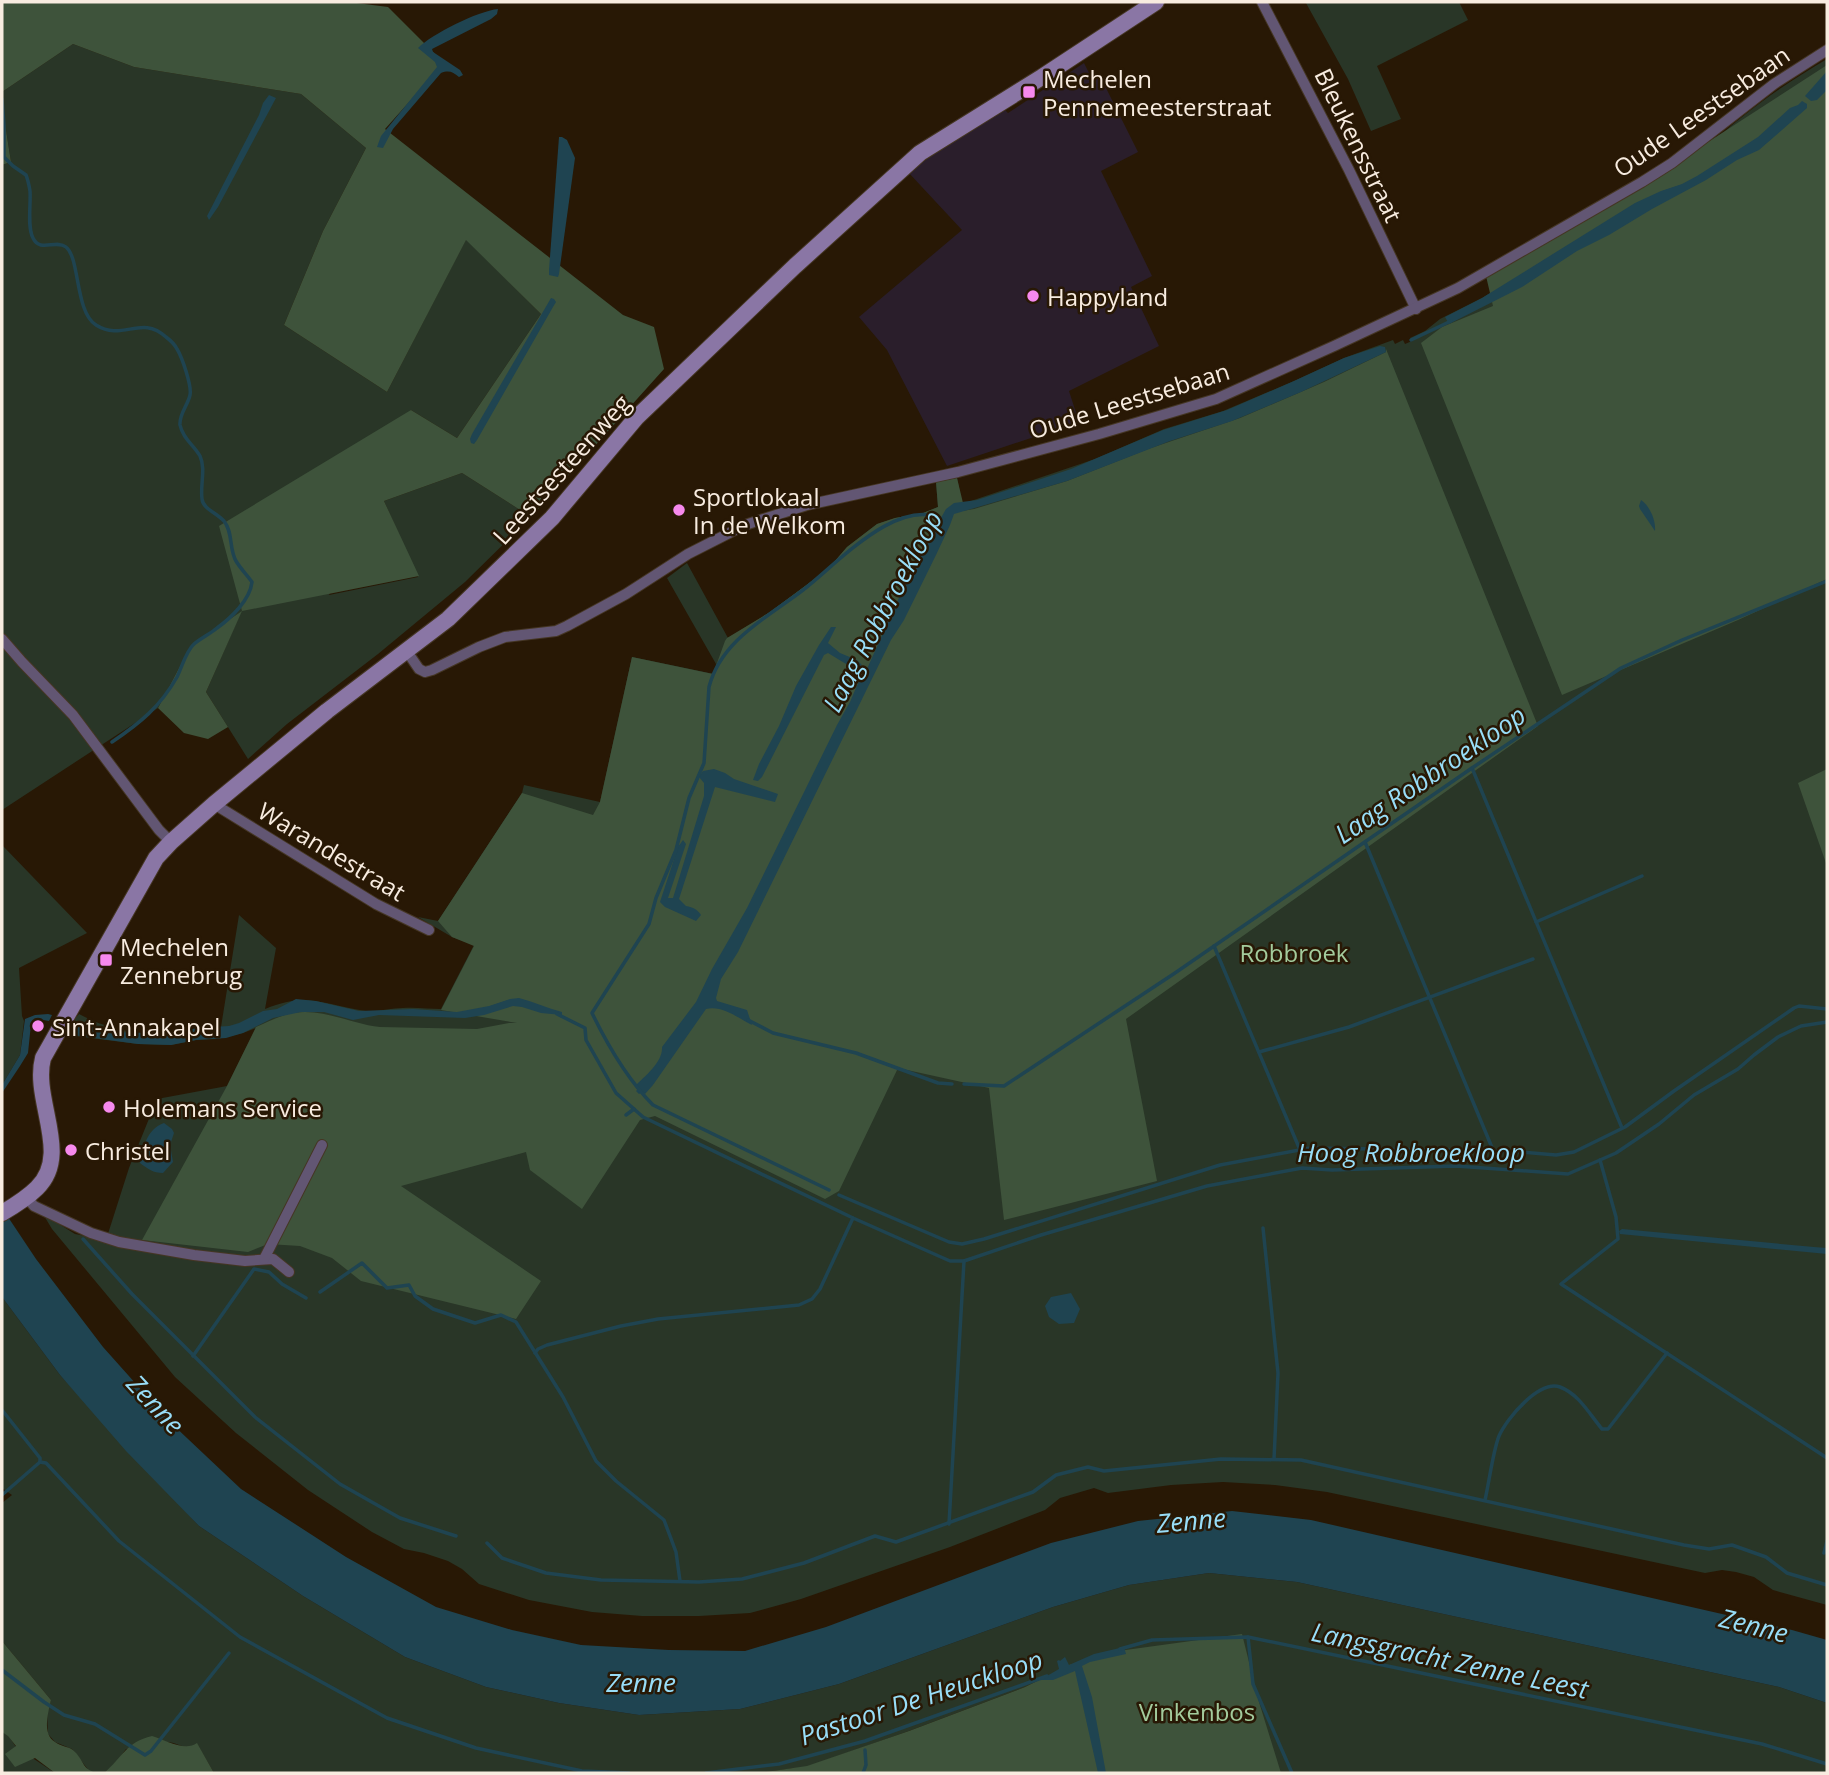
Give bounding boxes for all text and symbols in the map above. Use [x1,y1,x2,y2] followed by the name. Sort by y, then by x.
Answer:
[1606,38,1796,184] street label: Oude Leestsebaan
[1043,62,1271,123] place label: Mechelen Pennemeesterstraat
[1308,63,1410,227] street label: Bleukensstraat
[1021,84,1037,100] marker: Mechelen Pennemeesterstraat
[1047,280,1168,313] place label: Happyland
[1025,288,1041,304] marker: Happyland
[1025,354,1233,446] street label: Oude Leestsebaan
[485,387,637,551] street label: Leestsesteenweg
[693,480,846,541] place label: Sportlokaal In de Welkom
[671,502,687,518] marker: Sportlokaal In de Welkom
[814,504,950,718] water label: Laag Robbroekloop
[1327,697,1533,851] water label: Laag Robbroekloop
[252,794,412,908] street label: Warandestraat
[120,930,242,991] place label: Mechelen Zennebrug
[1240,936,1349,969] park label: Robbroek
[98,952,114,968] marker: Mechelen Zennebrug
[52,1010,220,1043] place label: Sint-Annakapel
[30,1018,46,1034] marker: Sint-Annakapel
[123,1091,322,1124] place label: Holemans Service
[101,1099,117,1115] marker: Holemans Service
[85,1134,170,1167] place label: Christel
[1297,1134,1525,1170] water label: Hoog Robbroekloop
[63,1142,79,1158] marker: Christel
[118,1366,193,1442] water label: Zenne
[1154,1499,1227,1541] water label: Zenne
[1715,1599,1792,1651] water label: Zenne
[1308,1613,1593,1707] water label: Langsgracht Zenne Leest
[795,1641,1047,1753] water label: Pastoor De Heuckloop
[605,1664,676,1700] water label: Zenne
[1139,1695,1255,1728] park label: Vinkenbos

